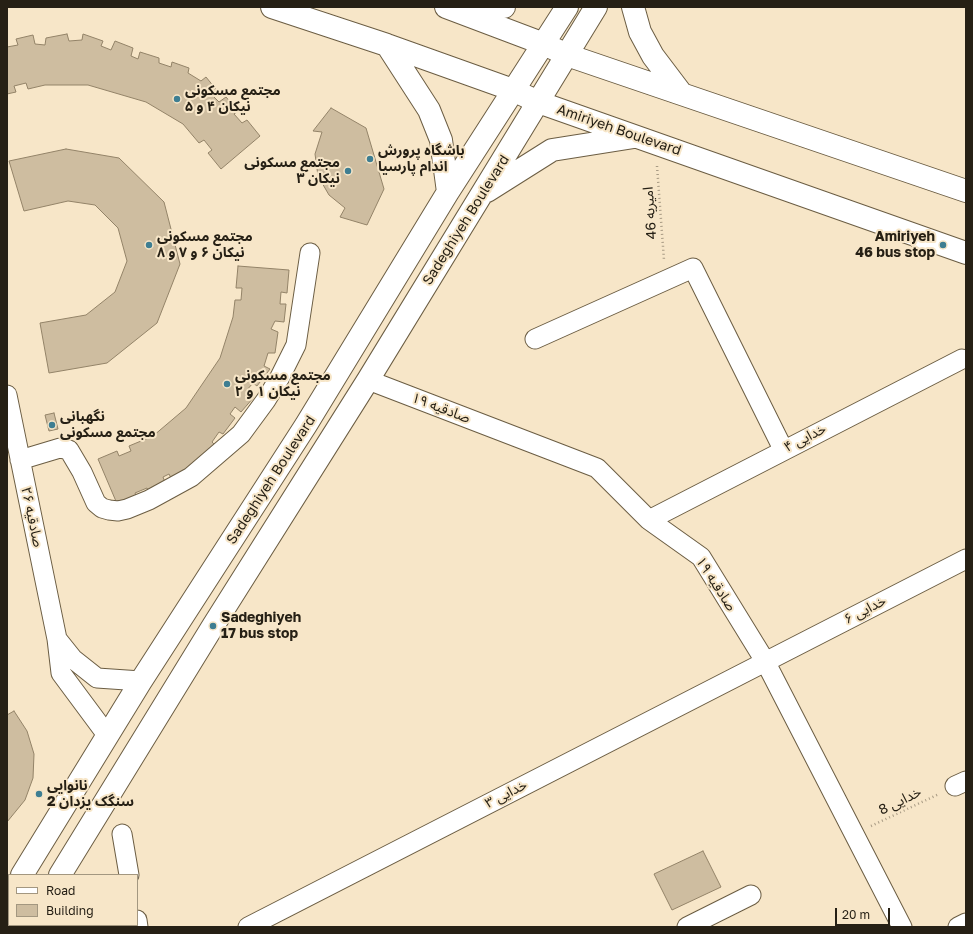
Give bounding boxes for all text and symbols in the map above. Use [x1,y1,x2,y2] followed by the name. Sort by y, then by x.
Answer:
[185,83,281,116] place label: مجتمع مسکونی نیکان ۴ و ۵
[172,94,182,104] marker: مجتمع مسکونی نیکان ۴ و ۵
[555,101,683,159] street label: Amiriyeh Boulevard
[378,143,465,176] place label: باشگاه پرورش اندام پارسیا
[419,152,513,288] street label: Sadeghiyeh Boulevard
[365,154,375,164] marker: باشگاه پرورش اندام پارسیا
[244,155,340,188] place label: مجتمع مسکونی نیکان ۳
[343,166,353,176] marker: مجتمع مسکونی نیکان ۳
[640,186,660,240] street label: امیریه 46
[157,229,253,262] place label: مجتمع مسکونی نیکان ۶ و ۷ و ۸
[855,229,935,262] place label: Amiriyeh 46 bus stop
[144,240,154,250] marker: مجتمع مسکونی نیکان ۶ و ۷ و ۸
[938,240,948,250] marker: Amiriyeh 46 bus stop
[235,368,331,400] place label: مجتمع مسکونی نیکان ۱ و ۲
[222,379,232,389] marker: مجتمع مسکونی نیکان ۱ و ۲
[409,389,473,427] street label: صادقیه ۱۹
[60,409,156,442] place label: نگهبانی مجتمع مسکونی
[223,413,319,547] street label: Sadeghiyeh Boulevard
[47,420,57,430] marker: نگهبانی مجتمع مسکونی
[781,420,829,456] street label: خدایی ۴
[17,485,47,549] street label: صادقیه ۲۶
[692,554,740,614] street label: صادقیه ۱۹
[841,592,889,628] street label: خدایی ۶
[221,610,301,642] place label: Sadeghiyeh 17 bus stop
[208,621,218,631] marker: Sadeghiyeh 17 bus stop
[482,776,530,812] street label: خدایی ۳
[47,778,134,810] place label: نانوایی سنگک یزدان 2
[876,783,924,819] street label: خدایی 8
[34,789,44,799] marker: نانوایی سنگک یزدان 2
[8,874,138,926] legend
[46,883,75,898] text: Road
[837,900,892,926] scale bar
[46,903,94,918] text: Building
[842,907,870,922] text: 20 m

